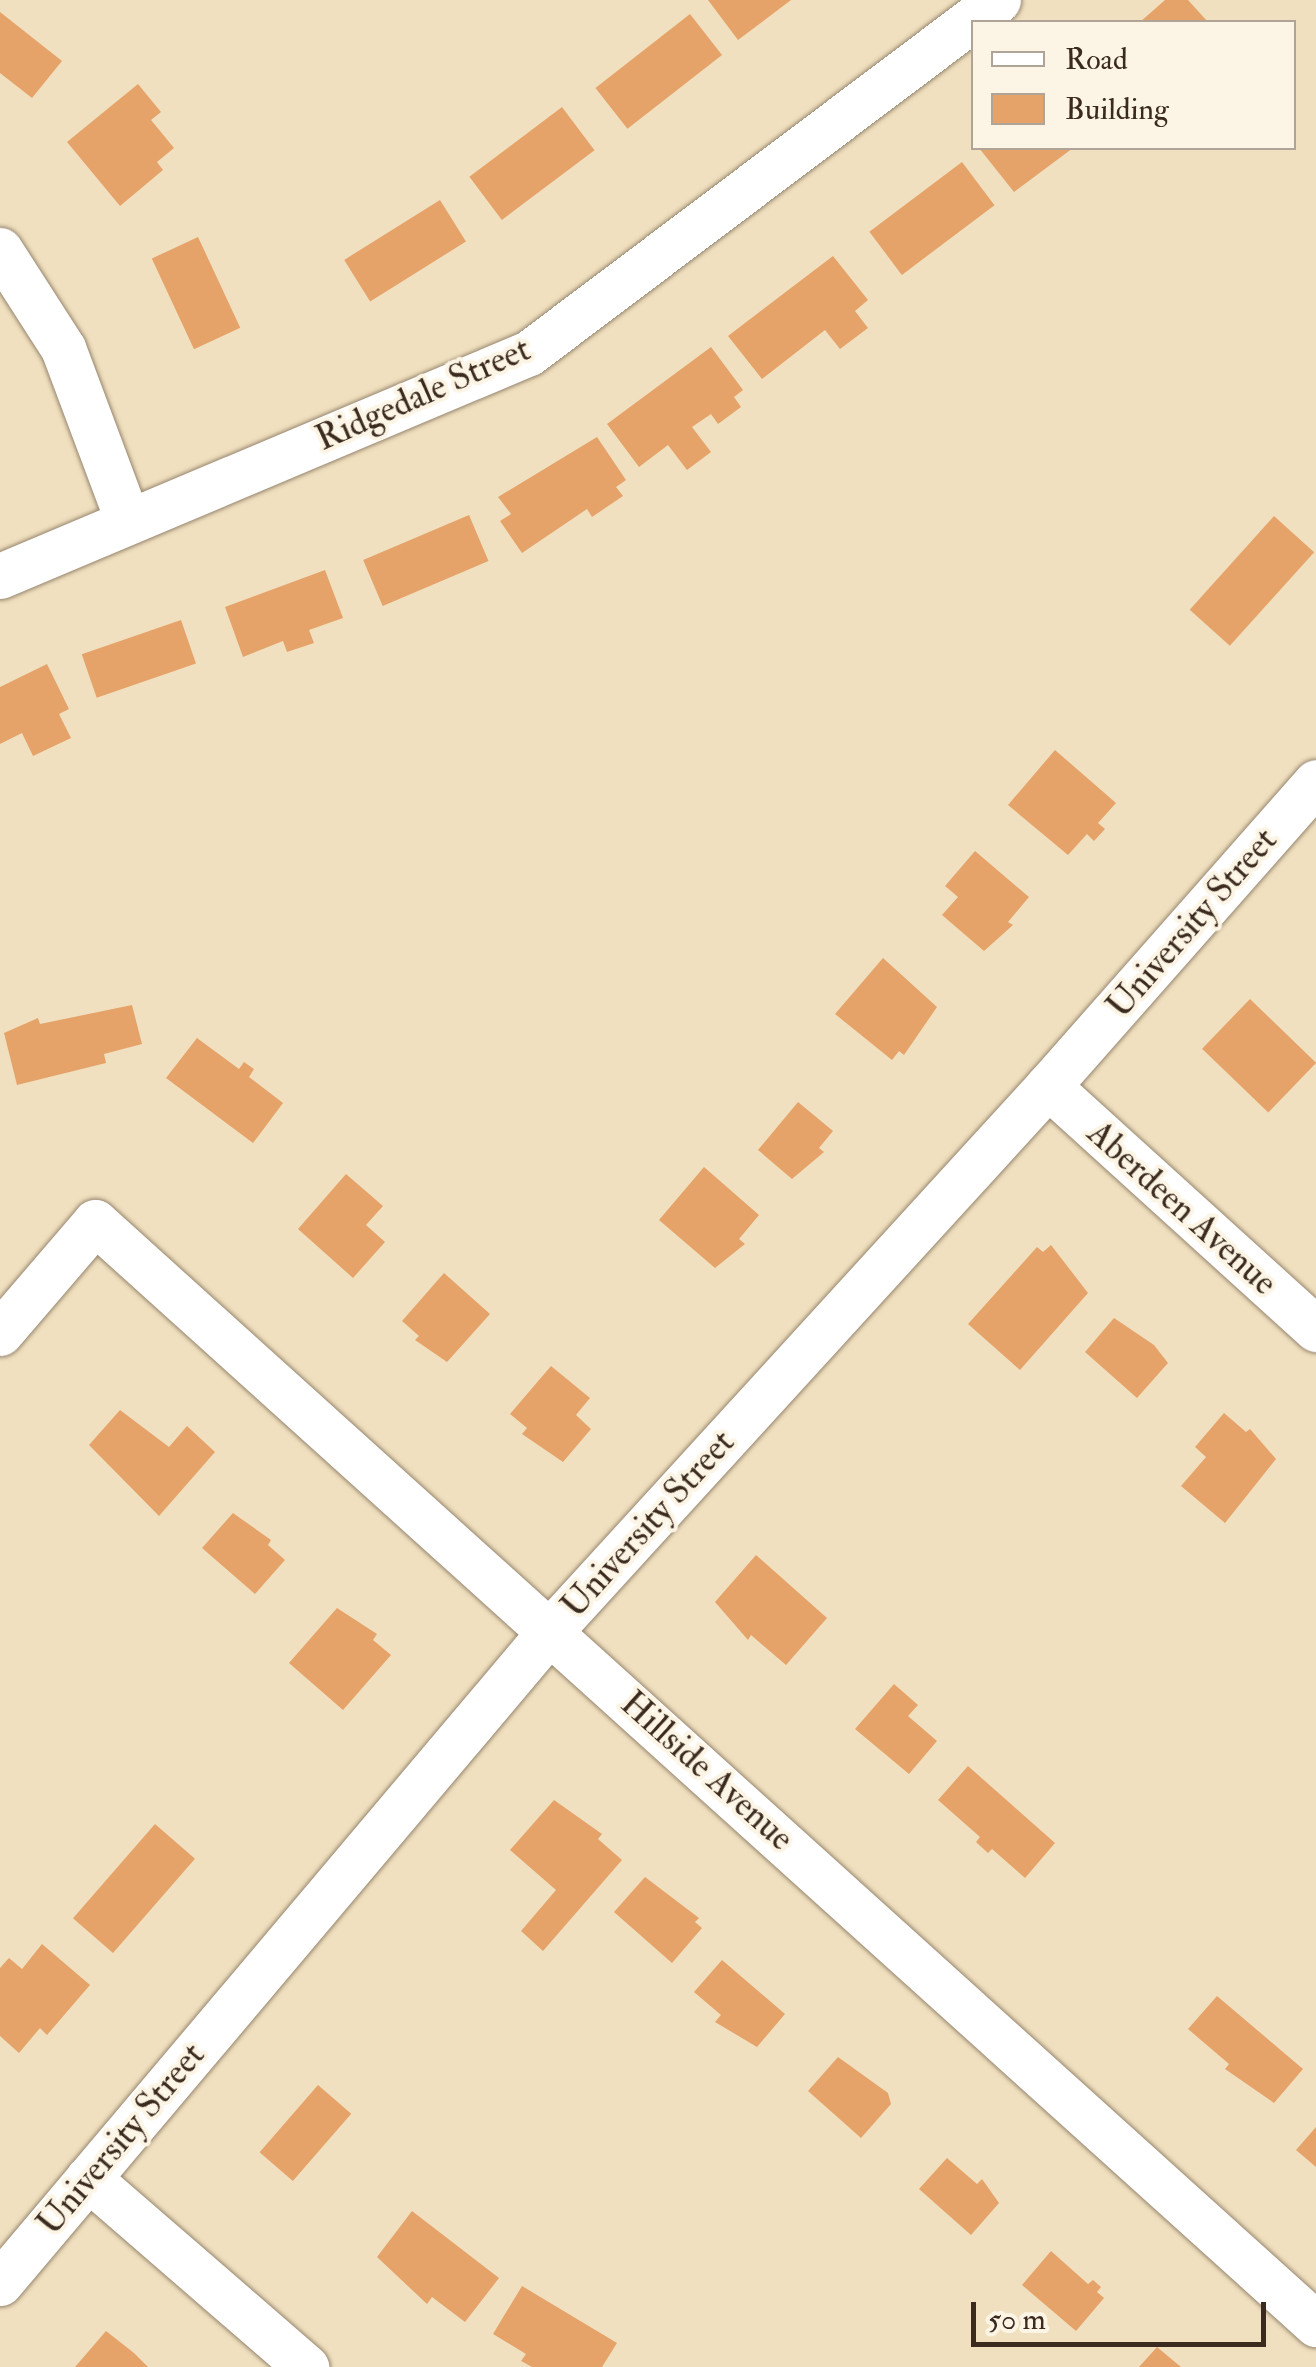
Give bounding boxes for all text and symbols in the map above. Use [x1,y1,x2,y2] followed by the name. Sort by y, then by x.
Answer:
[971,20,1296,150] legend
[1065,41,1128,78] text: Road
[1065,91,1169,128] text: Building
[309,328,537,460] street label: Ridgedale Street
[1098,820,1286,1026] street label: University Street
[1079,1112,1285,1304] street label: Aberdeen Avenue
[553,1422,743,1626] street label: University Street
[612,1683,802,1859] street label: Hillside Avenue
[29,2034,213,2244] street label: University Street
[976,2282,1271,2344] scale bar
[988,2301,1046,2338] text: 50 m

